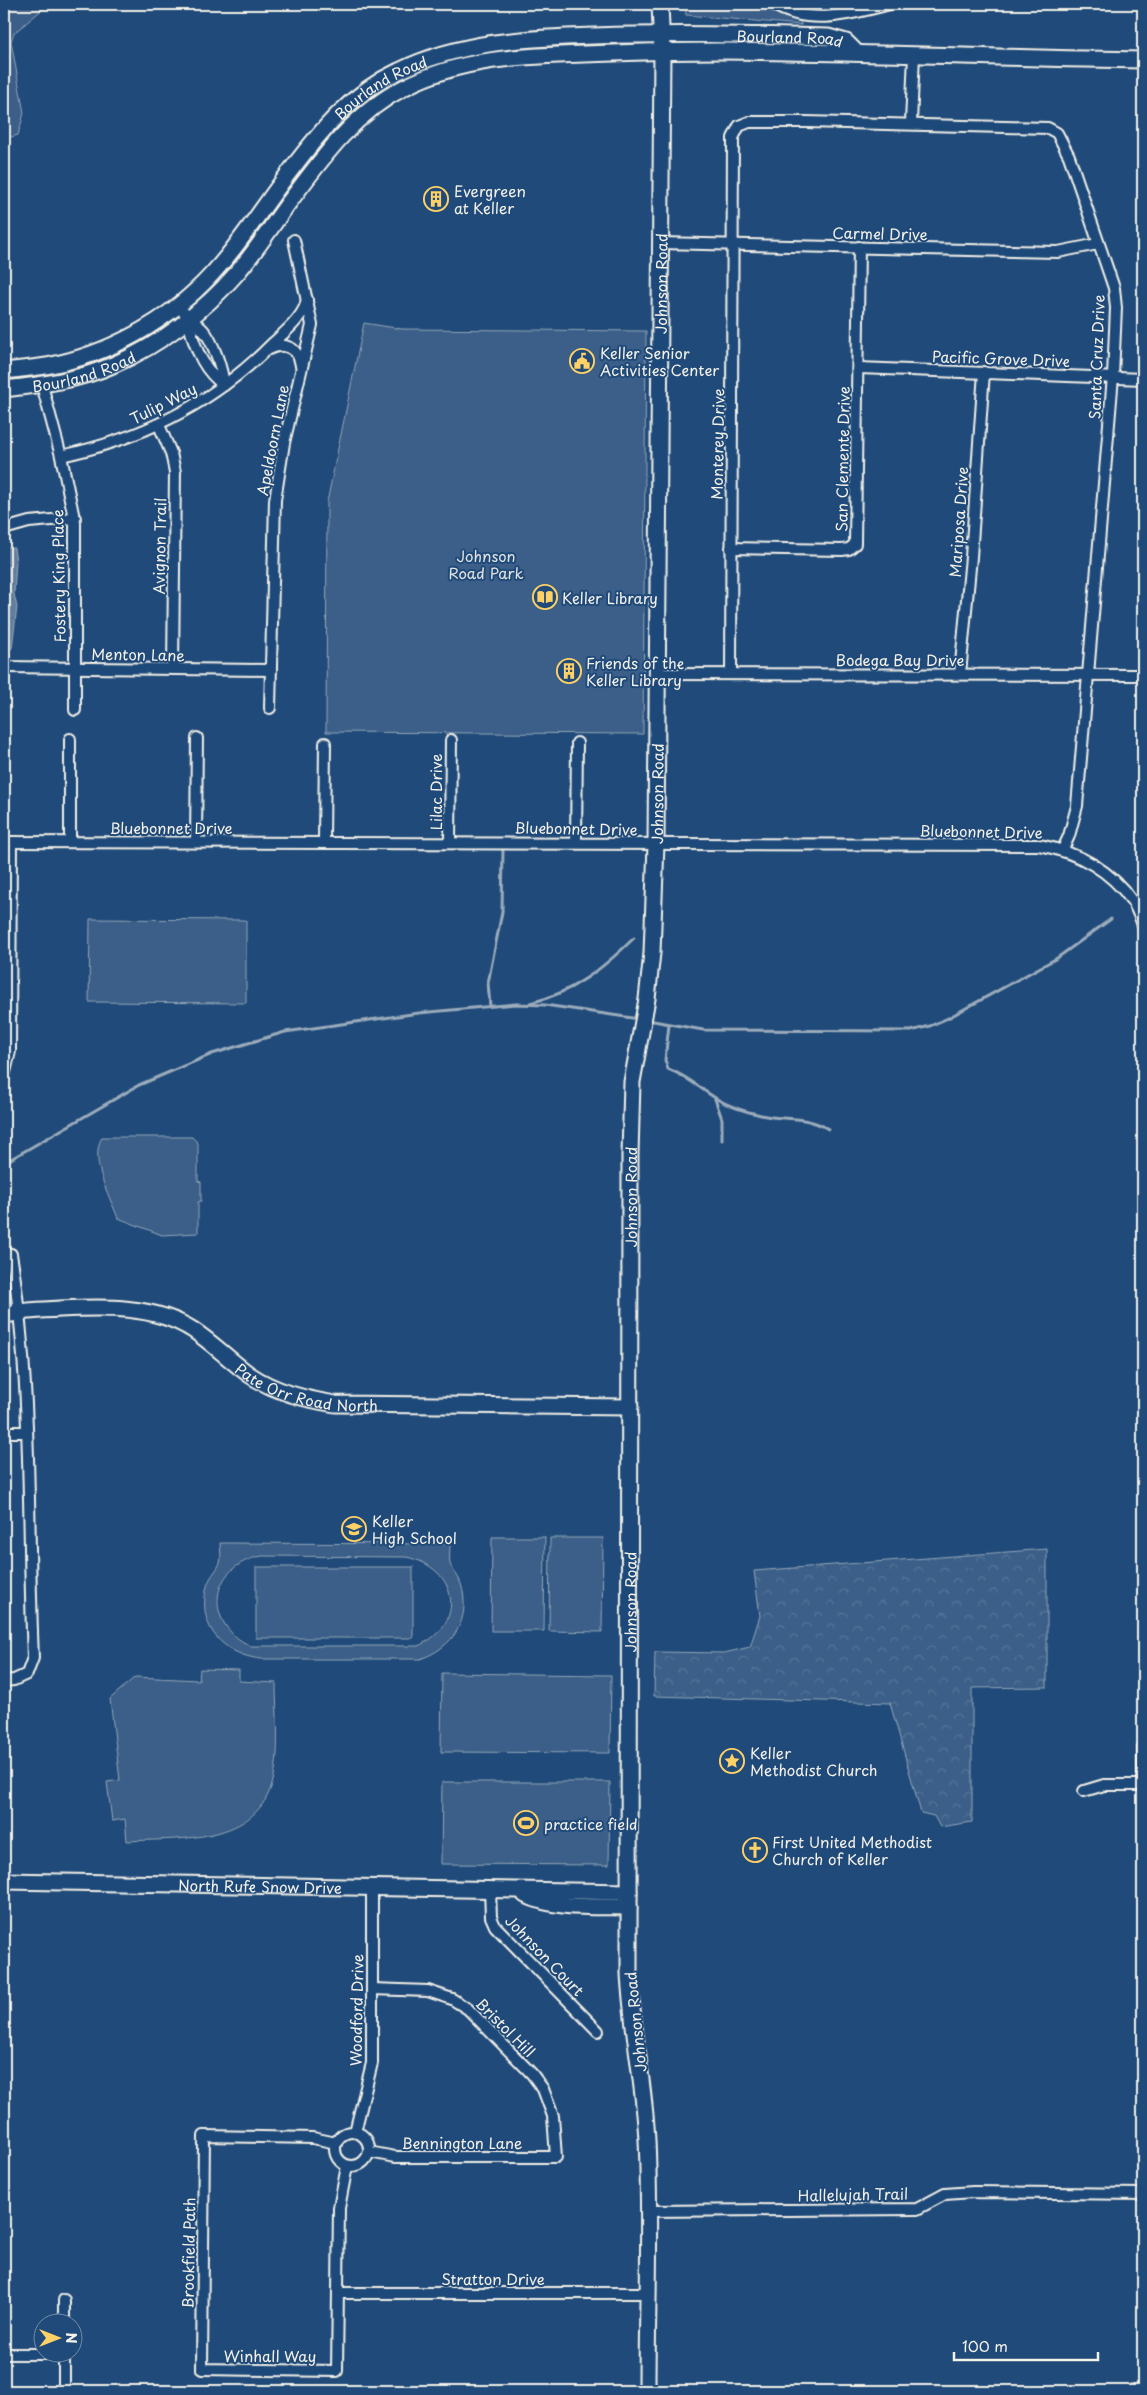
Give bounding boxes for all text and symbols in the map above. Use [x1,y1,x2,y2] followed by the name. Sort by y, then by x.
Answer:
[736,23,846,52] street label: Bourland Road
[328,49,430,124] street label: Bourland Road
[454,179,526,219] place label: Evergreen at Keller
[423,186,449,212] building icon: Evergreen at Keller
[832,221,928,245] street label: Carmel Drive
[648,233,672,334] street label: Johnson Road
[1082,294,1110,420] street label: Santa Cruz Drive
[600,341,719,381] place label: Keller Senior Activities Center
[932,344,1070,372] street label: Pacific Grove Drive
[31,345,139,397] street label: Bourland Road
[569,348,595,374] public building icon: Keller Senior Activities Center
[126,376,200,430] street label: Tulip Way
[250,383,294,497] street label: Apeldoorn Lane
[829,386,855,532] street label: San Clemente Drive
[705,388,729,500] street label: Monterey Drive
[943,466,973,578] street label: Mariposa Drive
[147,497,171,595] street label: Avignon Trail
[45,509,71,643] street label: Fostery King Place
[448,544,524,584] park label: Johnson Road Park
[532,584,558,610] library icon: Keller Library
[562,586,658,609] place label: Keller Library
[91,642,185,666] street label: Menton Lane
[836,648,964,671] street label: Bodega Bay Drive
[586,651,684,691] place label: Friends of the Keller Library
[556,658,582,684] building icon: Friends of the Keller Library
[644,743,668,844] street label: Johnson Road
[424,754,447,830] street label: Lilac Drive
[514,815,638,841] street label: Bluebonnet Drive
[109,816,233,839] street label: Bluebonnet Drive
[919,818,1043,844] street label: Bluebonnet Drive
[618,1146,642,1248] street label: Johnson Road
[230,1357,378,1416] street label: Pate Orr Road North
[372,1509,457,1549] place label: Keller High School
[341,1516,367,1542] school or university icon: Keller High School
[618,1552,641,1653] street label: Johnson Road
[750,1741,878,1781] place label: Keller Methodist Church
[719,1748,745,1774] place icon: Keller Methodist Church
[513,1810,539,1836] sports icon: practice field
[544,1812,638,1835] place label: practice field
[772,1830,932,1870] place label: First United Methodist Church of Keller
[742,1837,768,1863] church icon: First United Methodist Church of Keller
[178,1873,342,1898] street label: North Rufe Snow Drive
[500,1909,590,2001] street label: Johnson Court
[344,1954,368,2066] street label: Woodford Drive
[618,1971,652,2073] street label: Johnson Road
[471,1992,541,2062] street label: Bristol Hill
[401,2131,523,2154] street label: Bennington Lane
[798,2182,908,2206] street label: Hallelujah Trail
[176,2197,200,2309] street label: Brookfield Path
[441,2267,545,2290] street label: Stratton Drive
[32,2312,82,2362] north arrow
[954,2330,1098,2362] scale bar
[61,2332,82,2344] text: N
[962,2334,1008,2357] text: 100 m
[224,2344,316,2367] street label: Winhall Way

